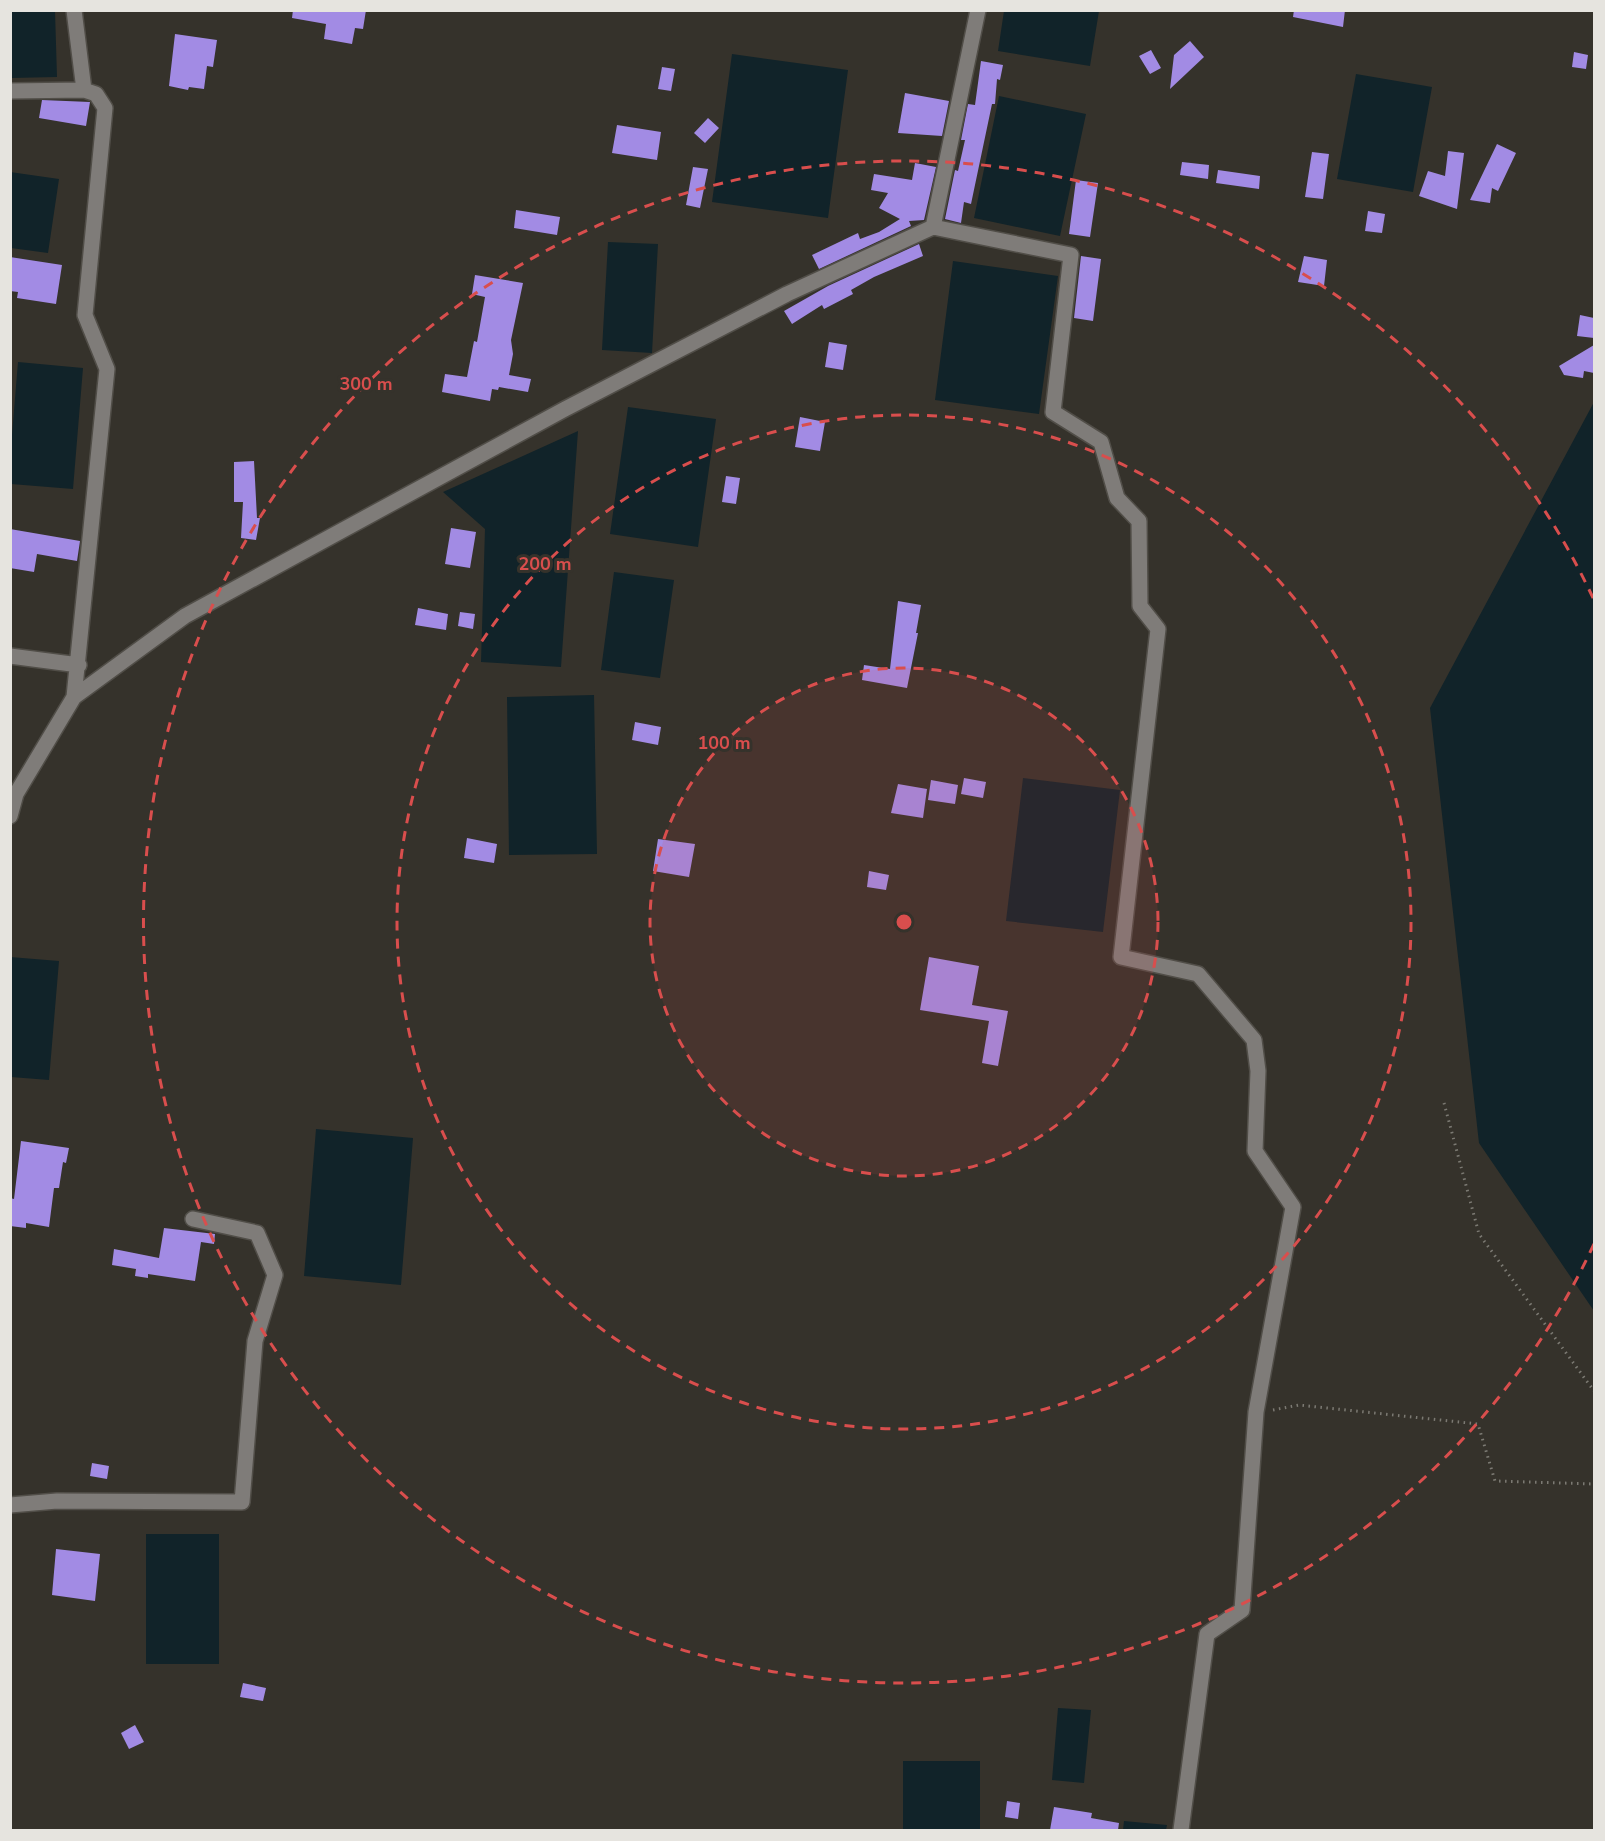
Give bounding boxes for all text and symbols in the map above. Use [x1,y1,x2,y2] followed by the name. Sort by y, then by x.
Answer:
[339,372,393,396] text: 300 m
[518,552,572,576] text: 200 m
[697,731,751,755] text: 100 m
[894,912,914,932] centre of rings

